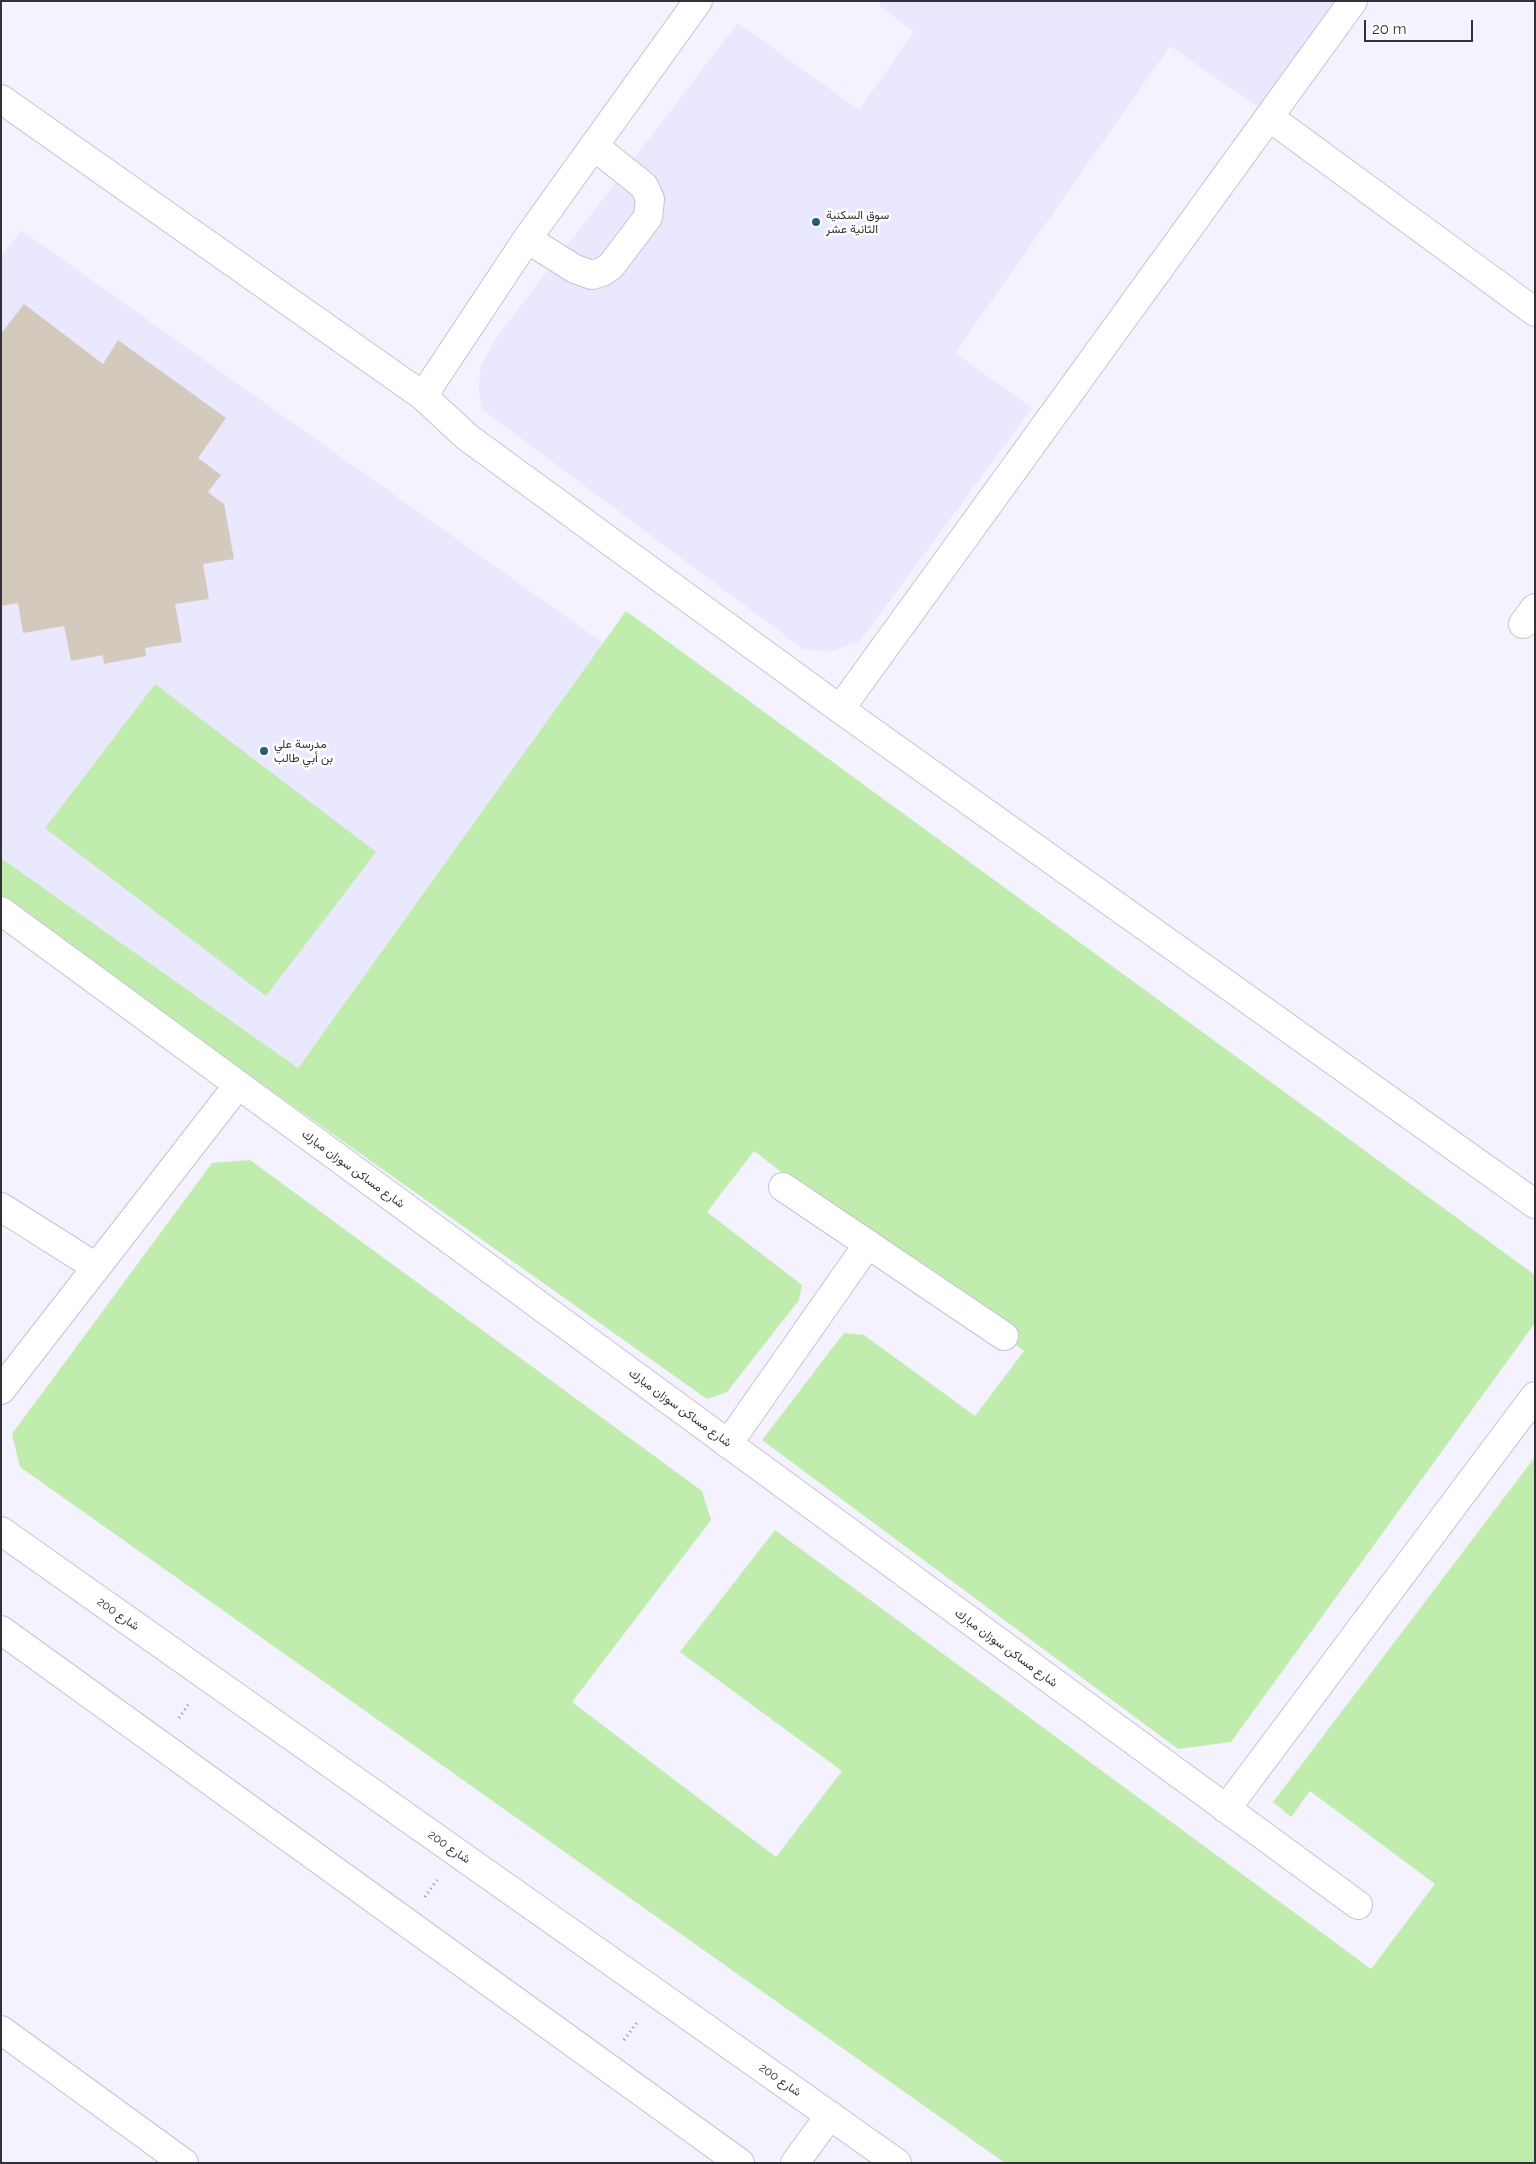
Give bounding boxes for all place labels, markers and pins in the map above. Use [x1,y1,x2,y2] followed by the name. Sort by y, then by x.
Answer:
[826,208,889,236] place label: سوق السكنية الثانية عشر
[810,216,822,228] marker: سوق السكنية الثانية عشر
[274,737,333,765] place label: مدرسة علي بن أبي طالب
[258,745,270,757] marker: مدرسة علي بن أبي طالب

